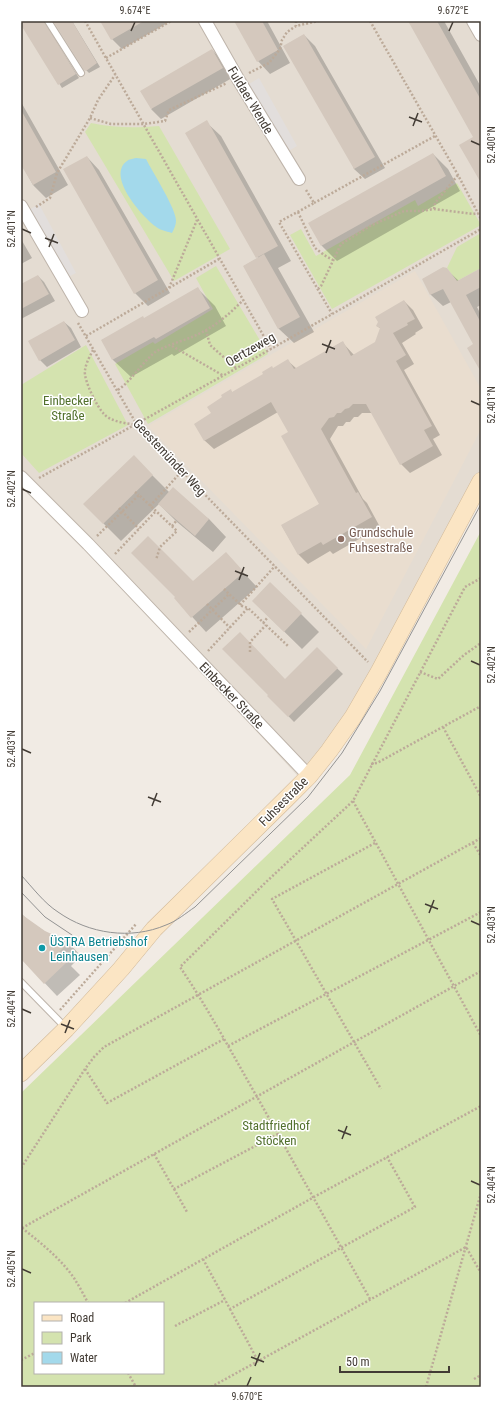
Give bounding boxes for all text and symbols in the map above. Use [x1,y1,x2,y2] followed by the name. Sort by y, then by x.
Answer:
[119,5,151,16] text: 9.674°E
[437,5,469,16] text: 9.672°E
[225,64,277,137] street label: Fuldaer Wende
[486,126,497,164] text: 52.400°N
[6,210,17,248] text: 52.401°N
[223,329,278,370] street label: Oertzeweg
[486,386,497,424] text: 52.401°N
[43,393,93,423] park label: Einbecker Straße
[130,416,209,499] street label: Geestemünder Weg
[6,470,17,508] text: 52.402°N
[349,525,413,555] place label: Grundschule Fuhsestraße
[336,534,346,544] marker: Grundschule Fuhsestraße
[486,646,497,684] text: 52.402°N
[196,659,267,732] street label: Einbecker Straße
[6,730,17,768] text: 52.403°N
[256,774,311,829] street label: Fuhsestraße
[486,906,497,944] text: 52.403°N
[50,934,148,964] place label: ÜSTRA Betriebshof Leinhausen
[37,943,47,953] marker: ÜSTRA Betriebshof Leinhausen
[6,990,17,1028] text: 52.404°N
[242,1118,310,1148] park label: Stadtfriedhof Stöcken
[486,1166,497,1204] text: 52.404°N
[6,1250,17,1288] text: 52.405°N
[34,1302,164,1374] legend
[70,1311,94,1325] text: Road
[70,1331,92,1345] text: Park
[340,1348,449,1374] scale bar
[70,1351,98,1365] text: Water
[346,1355,370,1369] text: 50 m
[231,1391,263,1402] text: 9.670°E

